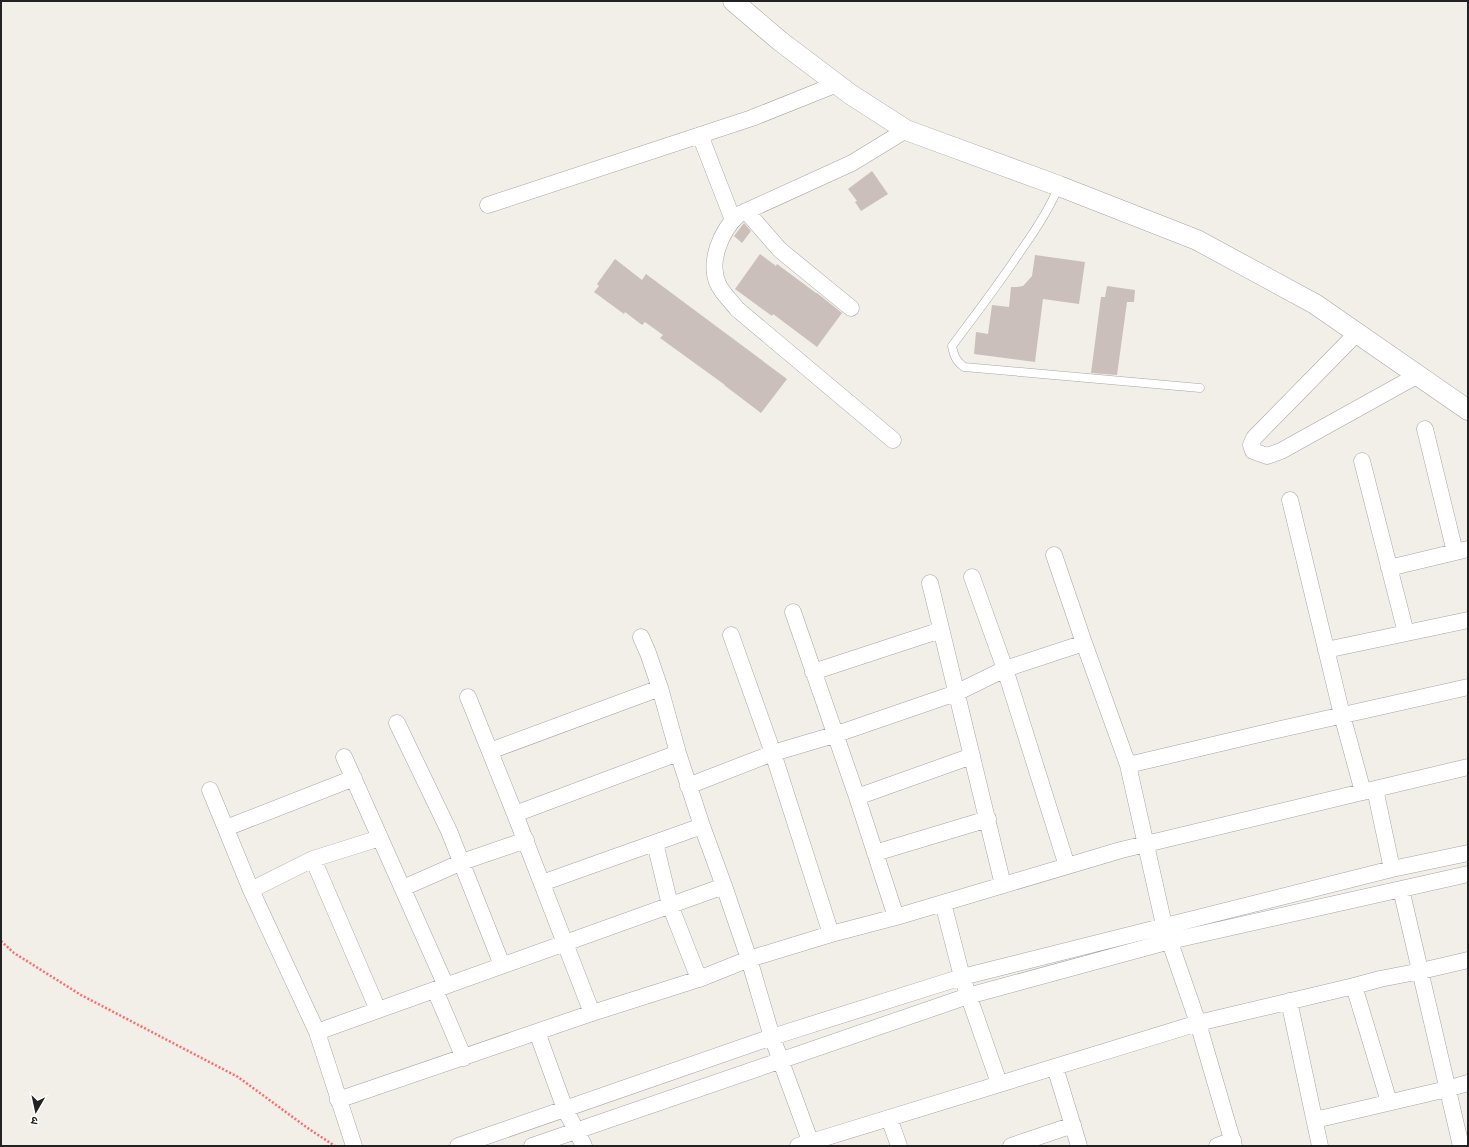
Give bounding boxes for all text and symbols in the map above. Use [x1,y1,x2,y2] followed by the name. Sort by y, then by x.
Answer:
[16,1091,56,1131] north arrow
[30,1114,39,1127] text: उ

